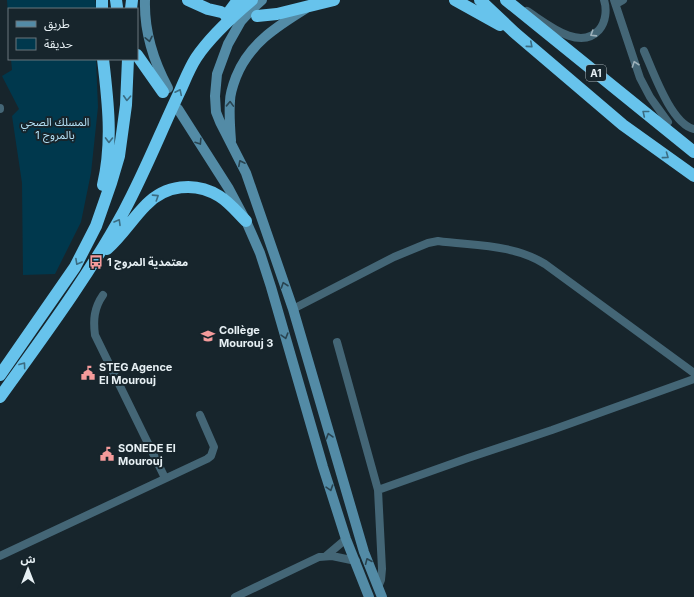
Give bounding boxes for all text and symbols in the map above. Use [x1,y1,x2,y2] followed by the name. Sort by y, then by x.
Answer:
[8,8,138,60] legend
[44,16,70,32] text: طريق
[590,29,597,37] one-way arrow
[44,36,73,51] text: حديقة
[144,36,152,42] one-way arrow
[525,41,532,48] one-way arrow
[631,61,640,68] one-way arrow
[586,65,606,81] road number: A1
[174,89,182,96] one-way arrow
[122,95,131,101] one-way arrow
[226,101,234,107] one-way arrow
[642,111,649,118] one-way arrow
[21,115,89,143] park label: المسلك الصحي بالمروج 1
[104,137,113,143] one-way arrow
[194,138,202,145] one-way arrow
[662,151,669,159] one-way arrow
[238,159,245,167] one-way arrow
[152,194,159,201] one-way arrow
[113,219,120,226] one-way arrow
[88,254,104,270] bus stop icon: معتمدية المروج 1
[107,255,188,270] place label: معتمدية المروج 1
[76,257,83,265] one-way arrow
[281,282,289,289] one-way arrow
[219,323,273,350] place label: Collège Mourouj 3
[200,328,216,344] school or university icon: Collège Mourouj 3
[281,333,289,339] one-way arrow
[99,360,173,387] place label: STEG Agence El Mourouj
[18,363,25,370] one-way arrow
[80,365,96,381] public building icon: STEG Agence El Mourouj
[326,433,334,440] one-way arrow
[118,441,176,468] place label: SONEDE El Mourouj
[99,446,115,462] public building icon: SONEDE El Mourouj
[325,484,334,491] one-way arrow
[8,549,48,589] north arrow
[20,552,36,566] text: ش
[364,557,372,564] one-way arrow

